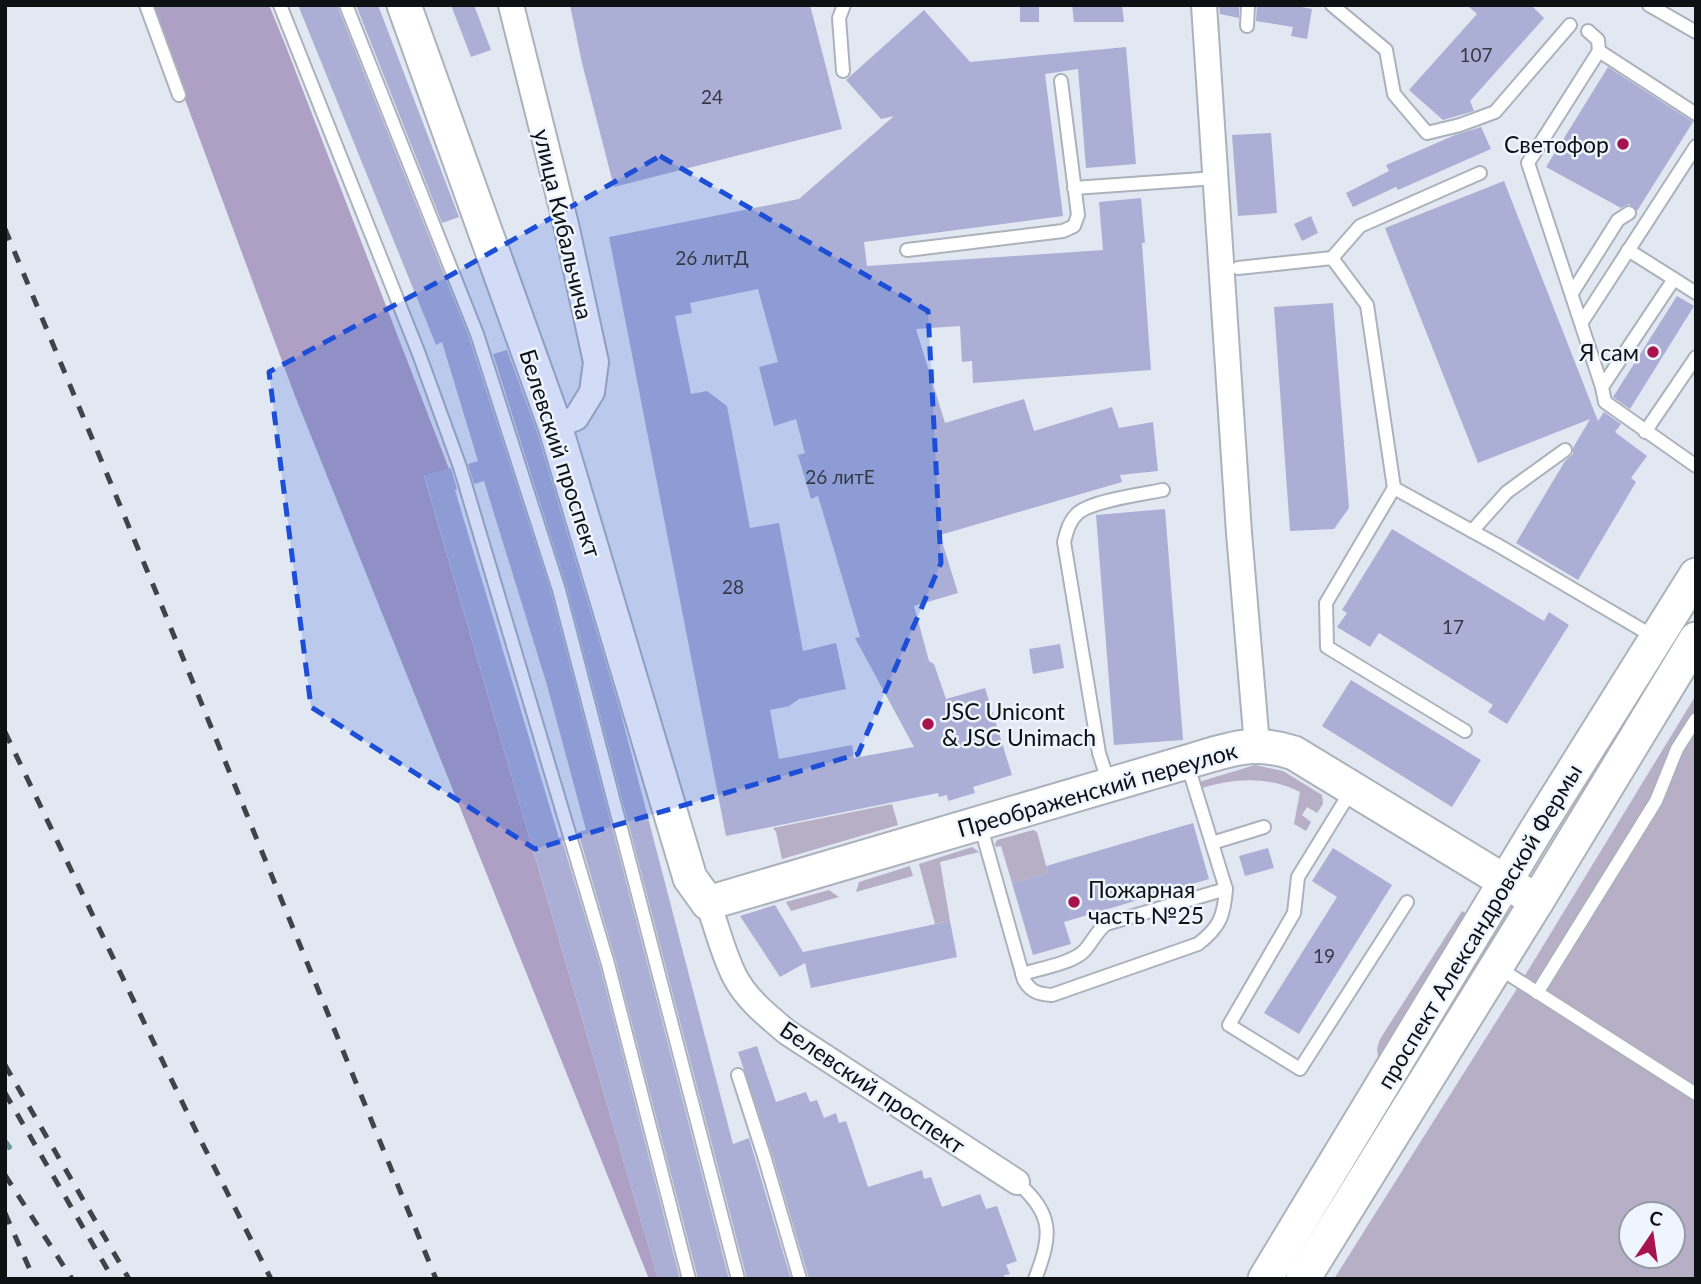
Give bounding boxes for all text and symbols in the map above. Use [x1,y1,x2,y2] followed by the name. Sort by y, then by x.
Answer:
[1459,43,1493,66] house number: 107
[701,85,723,108] house number: 24
[528,126,600,322] street label: улица Кибальчича
[1504,130,1609,158] place label: Светофор
[1615,136,1631,152] marker: Светофор
[675,246,749,269] house number: 26 литД
[1578,338,1639,366] place label: Я сам
[1645,344,1661,360] marker: Я сам
[514,345,608,561] street label: Белевский проспект
[805,465,875,488] house number: 26 литЕ
[722,575,744,598] house number: 28
[1442,615,1464,638] house number: 17
[942,697,1096,751] place label: JSC Unicont & JSC Unimach
[920,716,936,732] marker: JSC Unicont & JSC Unimach
[954,736,1240,842] street label: Преображенский переулок
[1371,758,1587,1094] street label: проспект Александровской Фермы
[1088,875,1204,929] place label: Пожарная часть №25
[1066,894,1082,910] marker: Пожарная часть №25
[1313,944,1335,967] house number: 19
[775,1015,971,1160] street label: Белевский проспект
[1617,1200,1687,1270] north arrow
[1647,1205,1665,1231] text: С

